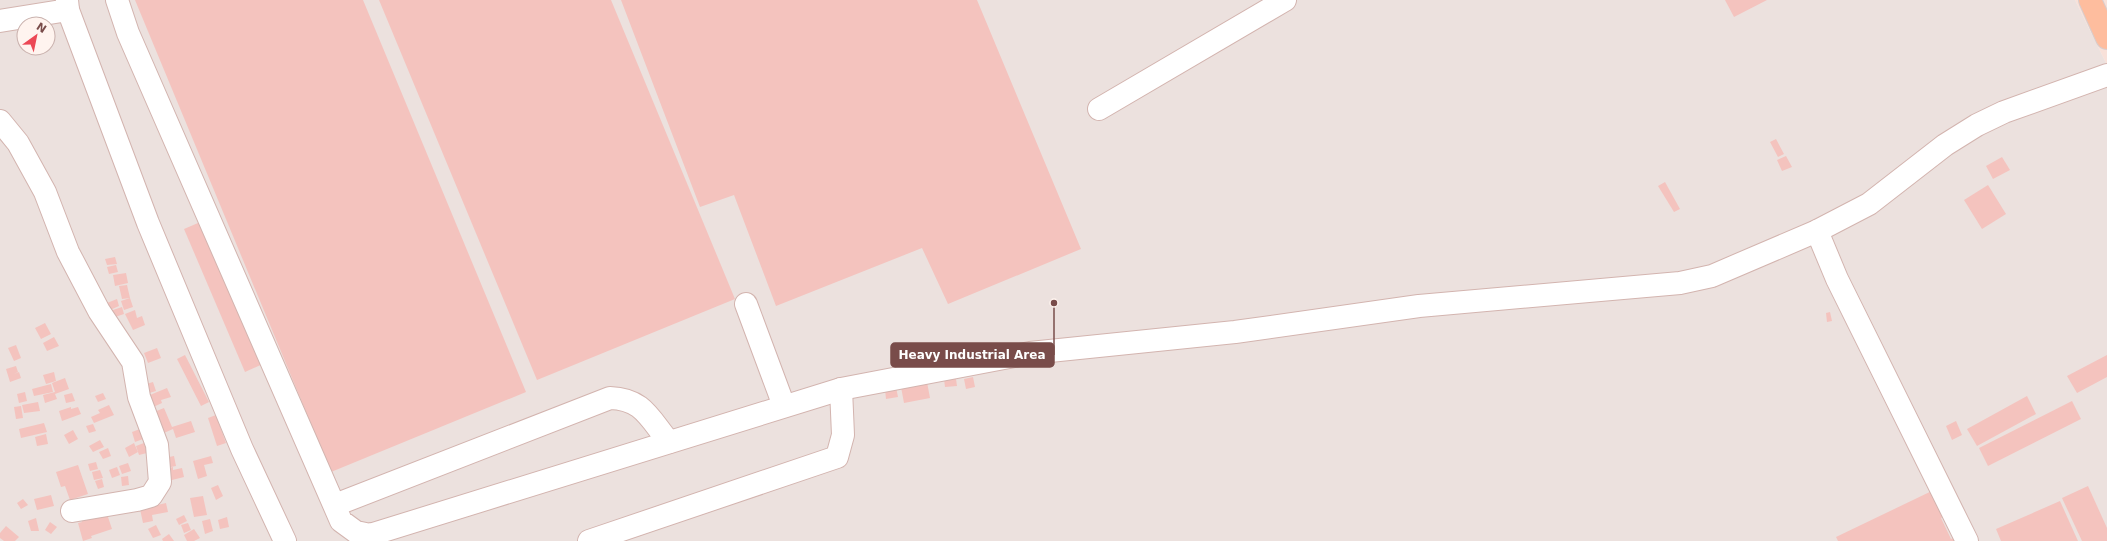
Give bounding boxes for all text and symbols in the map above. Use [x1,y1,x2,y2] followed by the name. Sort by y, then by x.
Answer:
[16,16,56,56] north arrow
[34,20,49,36] text: N
[891,343,1054,367] callout: Heavy Industrial Area
[899,348,1045,362] text: Heavy Industrial Area

